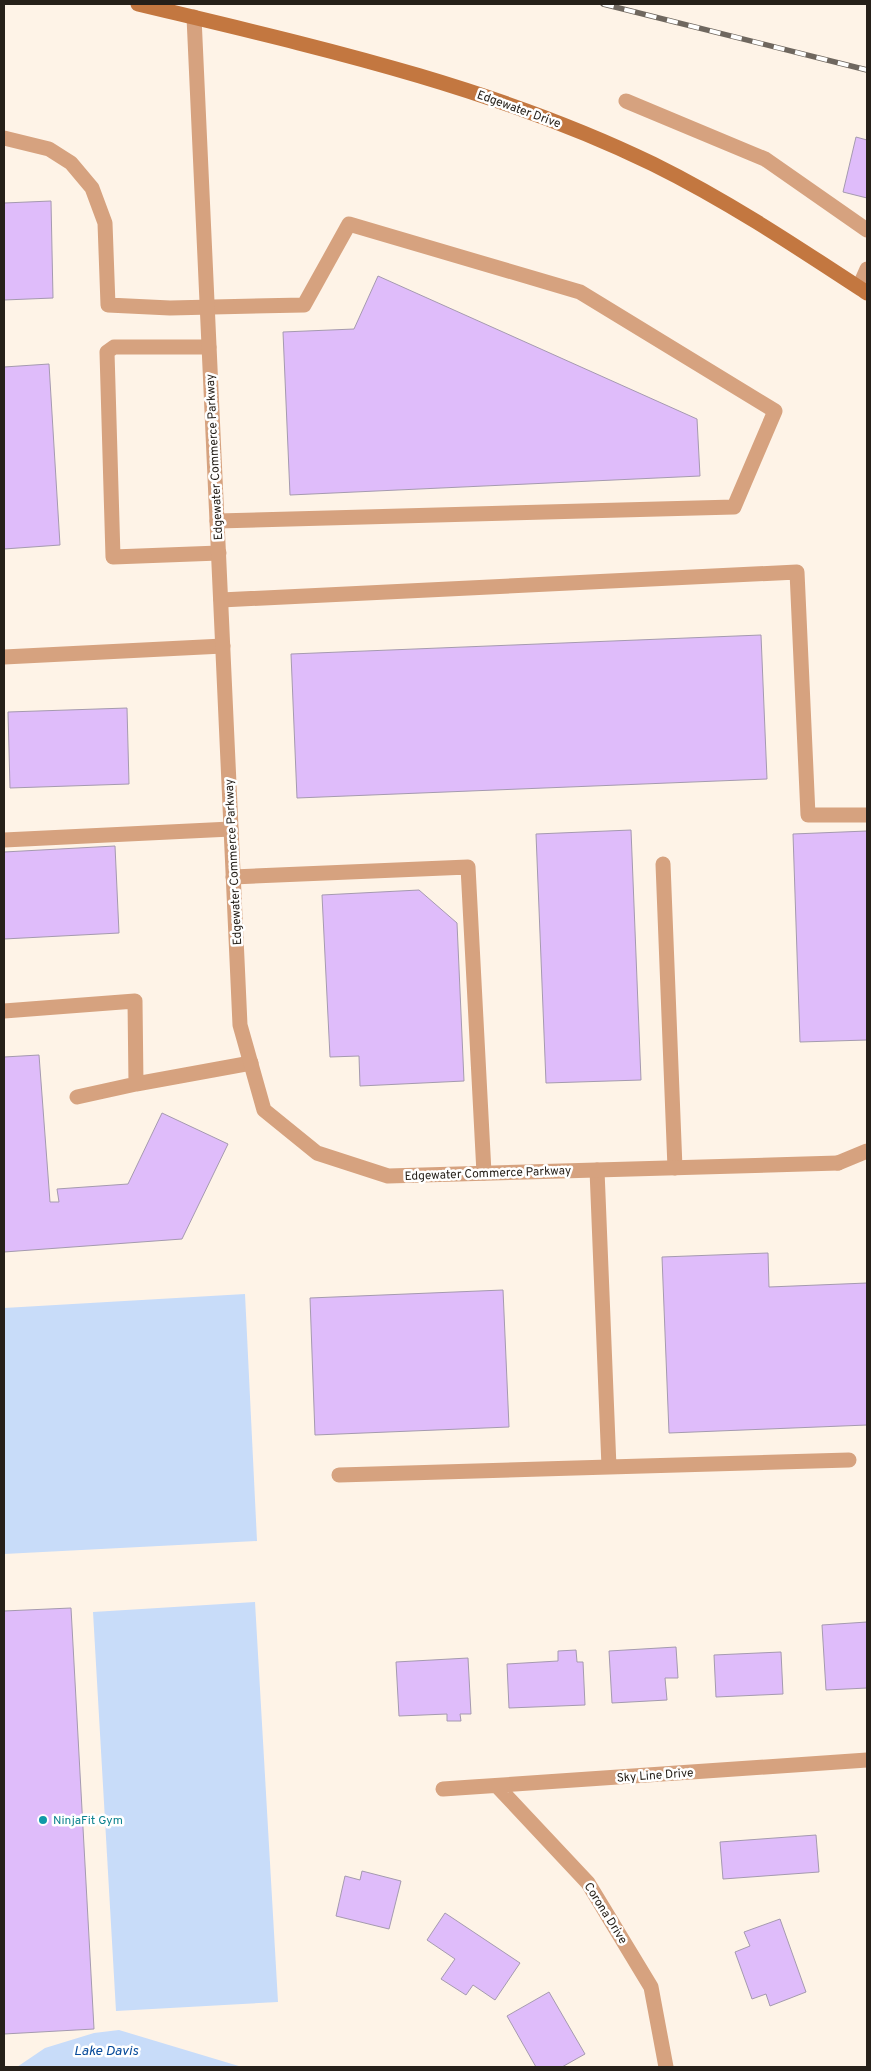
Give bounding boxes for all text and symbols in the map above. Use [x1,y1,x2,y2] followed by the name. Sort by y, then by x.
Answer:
[475,87,563,133] street label: Edgewater Drive
[203,373,227,541] street label: Edgewater Commerce Parkway
[222,778,246,946] street label: Edgewater Commerce Parkway
[404,1163,572,1185] street label: Edgewater Commerce Parkway
[616,1765,694,1787] street label: Sky Line Drive
[53,1813,123,1829] place label: NinjaFit Gym
[37,1814,49,1826] marker: NinjaFit Gym
[580,1880,630,1947] street label: Corona Drive
[74,2043,139,2060] water label: Lake Davis

